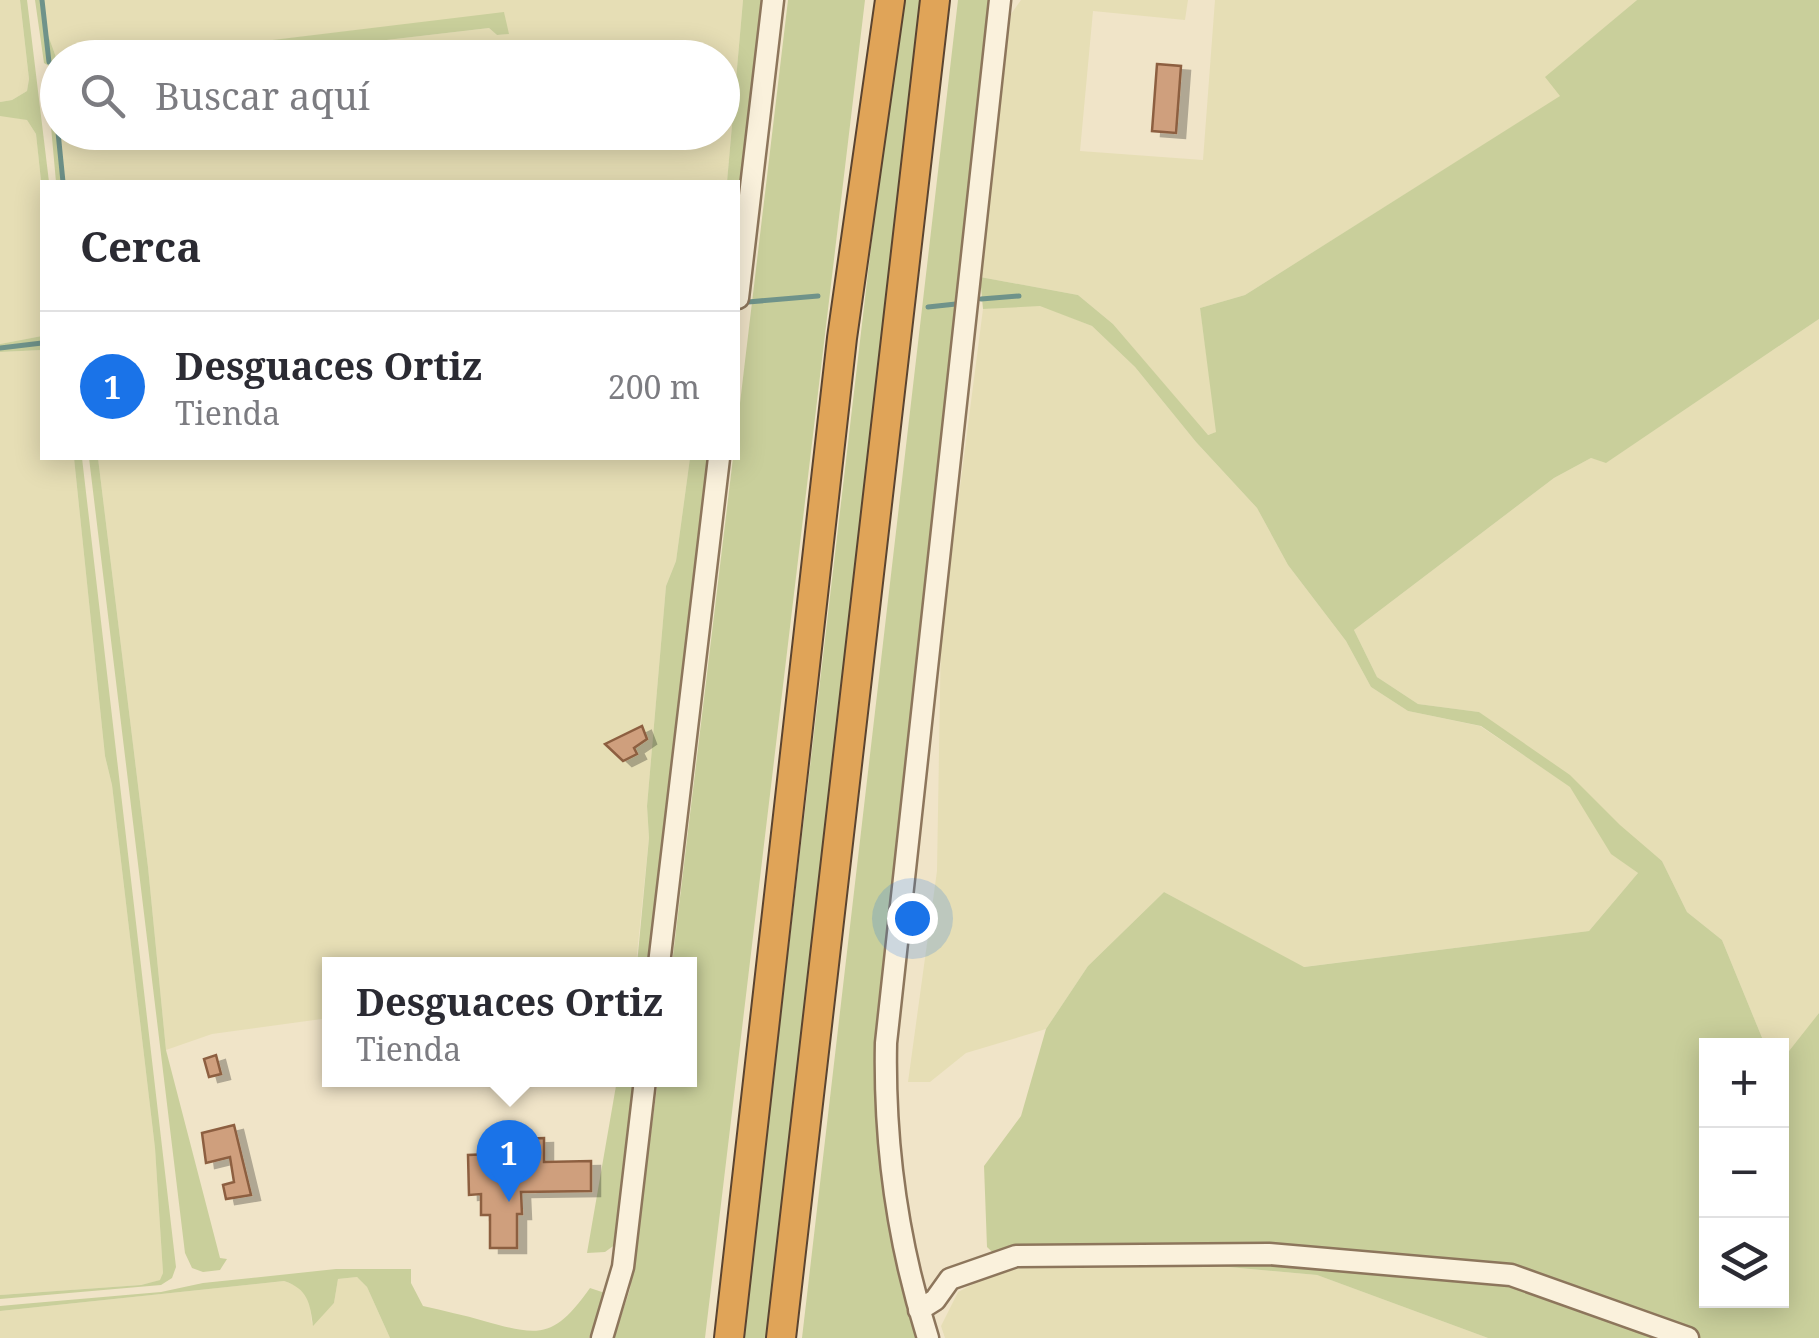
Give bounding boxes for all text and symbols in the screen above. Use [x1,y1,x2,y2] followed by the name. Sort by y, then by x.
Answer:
[40,40,740,150] search box
[75,68,130,123] icon: search
[155,69,370,121] text: Buscar aquí
[80,217,201,274] text: Cerca
[175,339,482,391] text: Desguaces Ortiz
[103,365,122,408] text: 1
[608,365,700,408] text: 200 m
[175,391,280,434] text: Tienda
[887,893,938,944] your location
[322,957,697,1087] popup
[356,975,663,1027] text: Desguaces Ortiz
[356,1027,461,1070] text: Tienda
[1699,1038,1789,1308] map controls
[1699,1038,1789,1128] button: +
[476,1120,542,1202] pin: 1
[1699,1128,1789,1218] button: −
[1699,1218,1789,1308] button: layers

